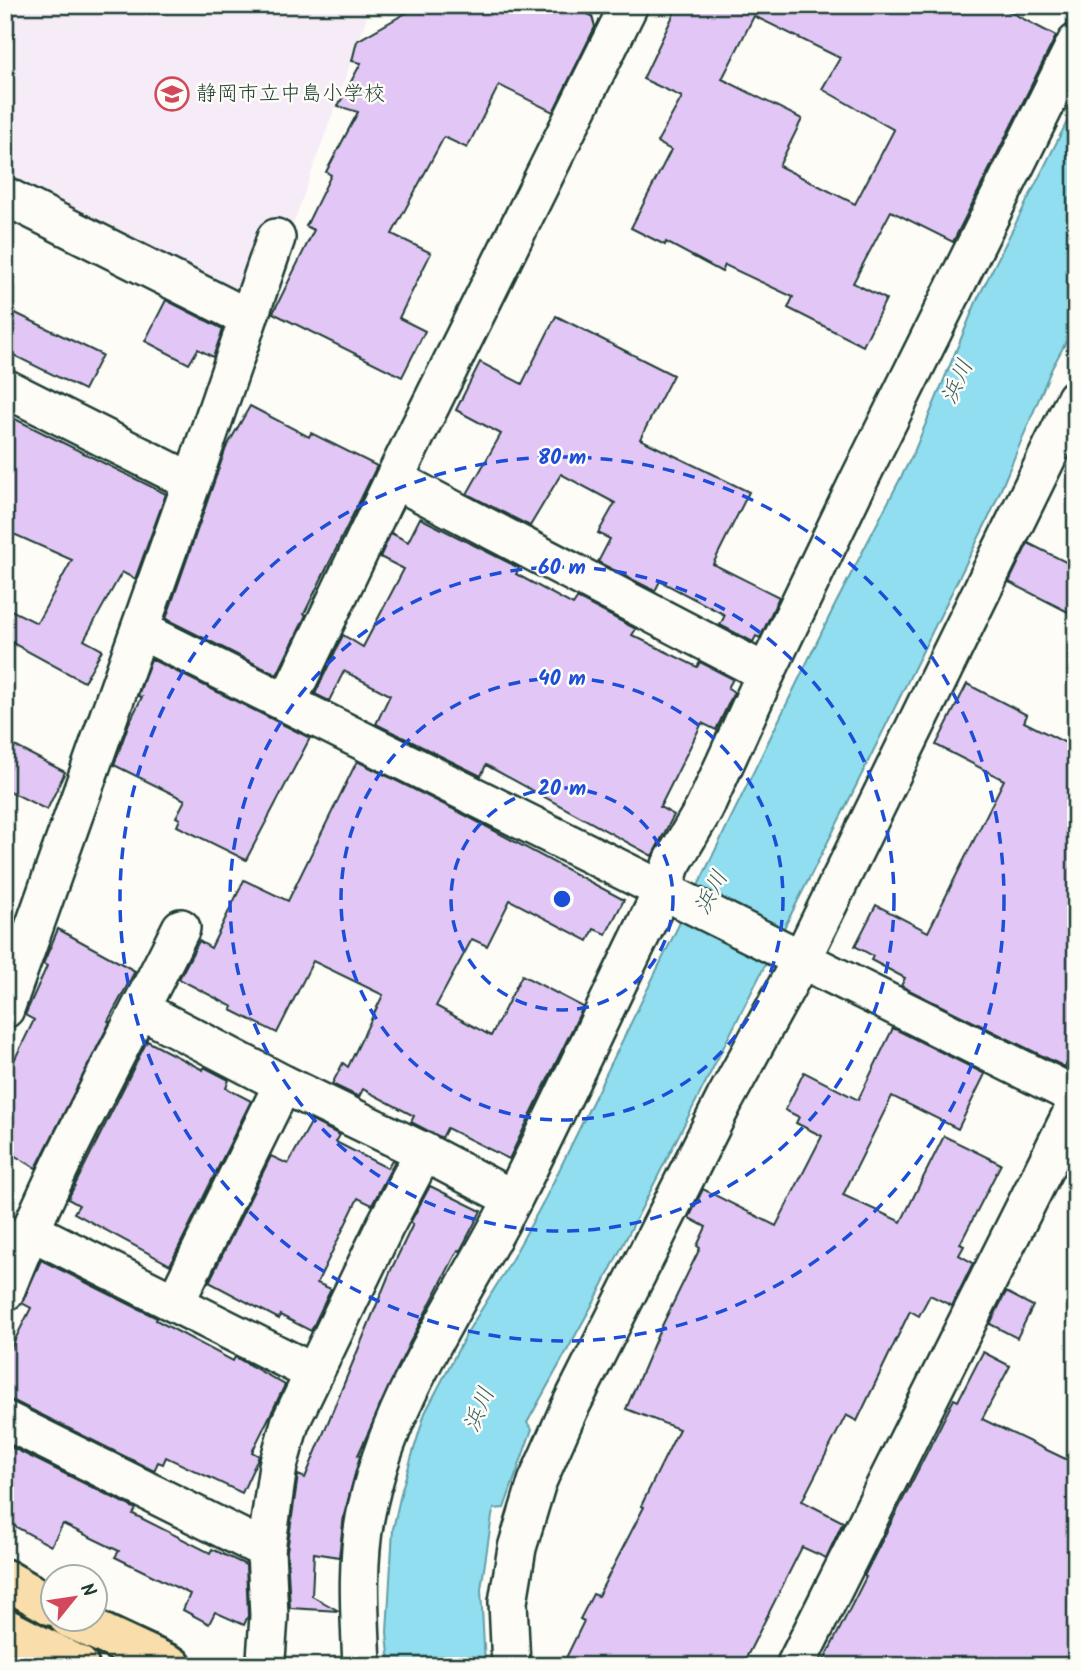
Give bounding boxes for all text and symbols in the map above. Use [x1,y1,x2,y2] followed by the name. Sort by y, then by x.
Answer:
[153,75,191,113] school or university icon: 静岡市立中島小学校
[196,78,385,111] place label: 静岡市立中島小学校
[932,354,984,410] water label: 浜川
[538,442,586,475] text: 80 m
[538,552,586,585] text: 60 m
[538,663,586,696] text: 40 m
[538,773,586,806] text: 20 m
[685,864,739,922] water label: 浜川
[550,887,574,911] centre of rings
[454,1382,506,1438] water label: 浜川
[38,1562,108,1632] north arrow
[71,1578,103,1603] text: N

